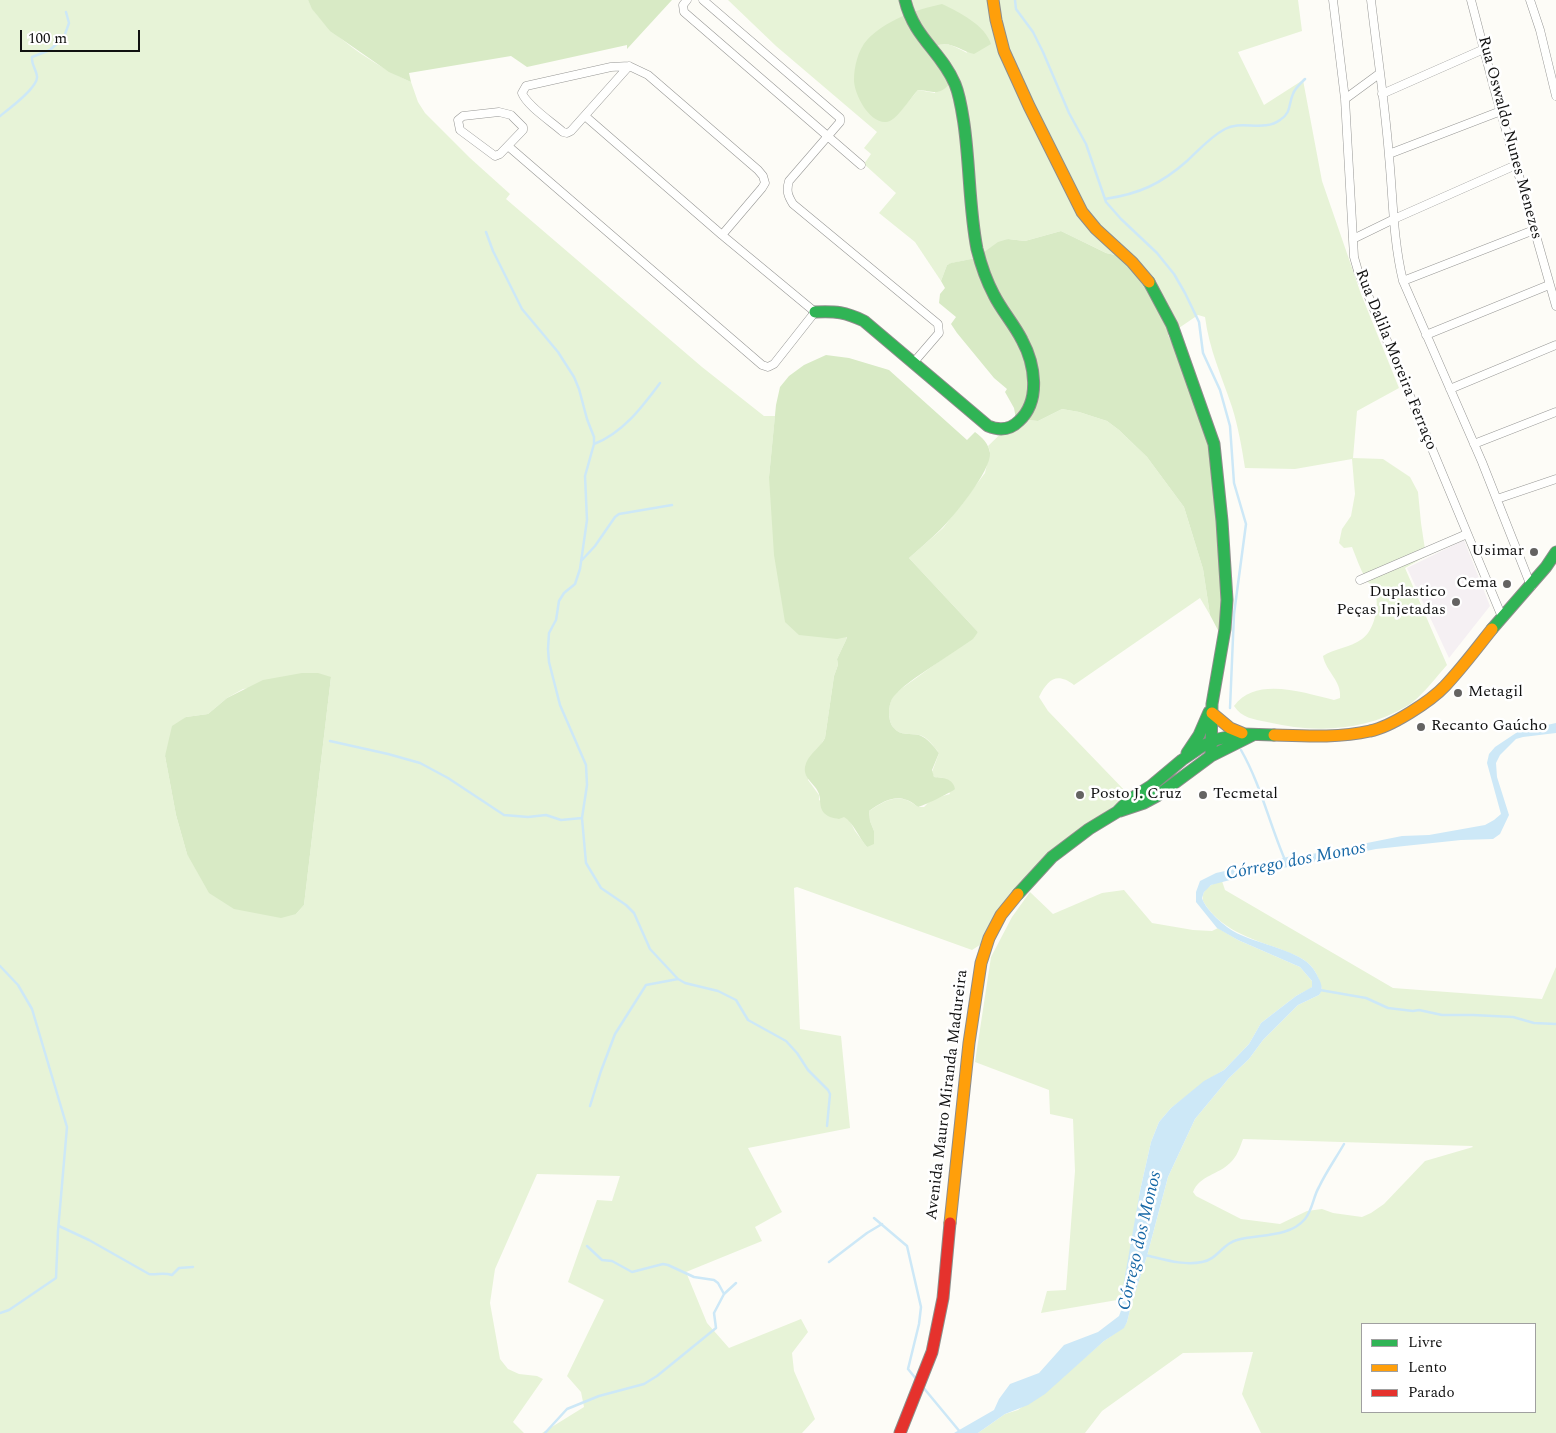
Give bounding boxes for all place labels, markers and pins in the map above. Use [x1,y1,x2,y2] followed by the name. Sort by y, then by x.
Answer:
[1472,542,1524,562] place label: Usimar
[1528,546,1540,558] marker: Usimar
[1456,574,1497,594] place label: Cema
[1501,578,1513,590] marker: Cema
[1337,583,1446,621] place label: Duplastico Peças Injetadas
[1450,596,1462,608] marker: Duplastico Peças Injetadas
[1468,683,1523,703] place label: Metagil
[1452,687,1464,699] marker: Metagil
[1431,717,1547,737] place label: Recanto Gaúcho
[1415,721,1427,733] marker: Recanto Gaúcho
[1090,785,1182,805] place label: Posto J. Cruz
[1213,785,1278,805] place label: Tecmetal
[1074,789,1086,801] marker: Posto J. Cruz
[1197,789,1209,801] marker: Tecmetal

